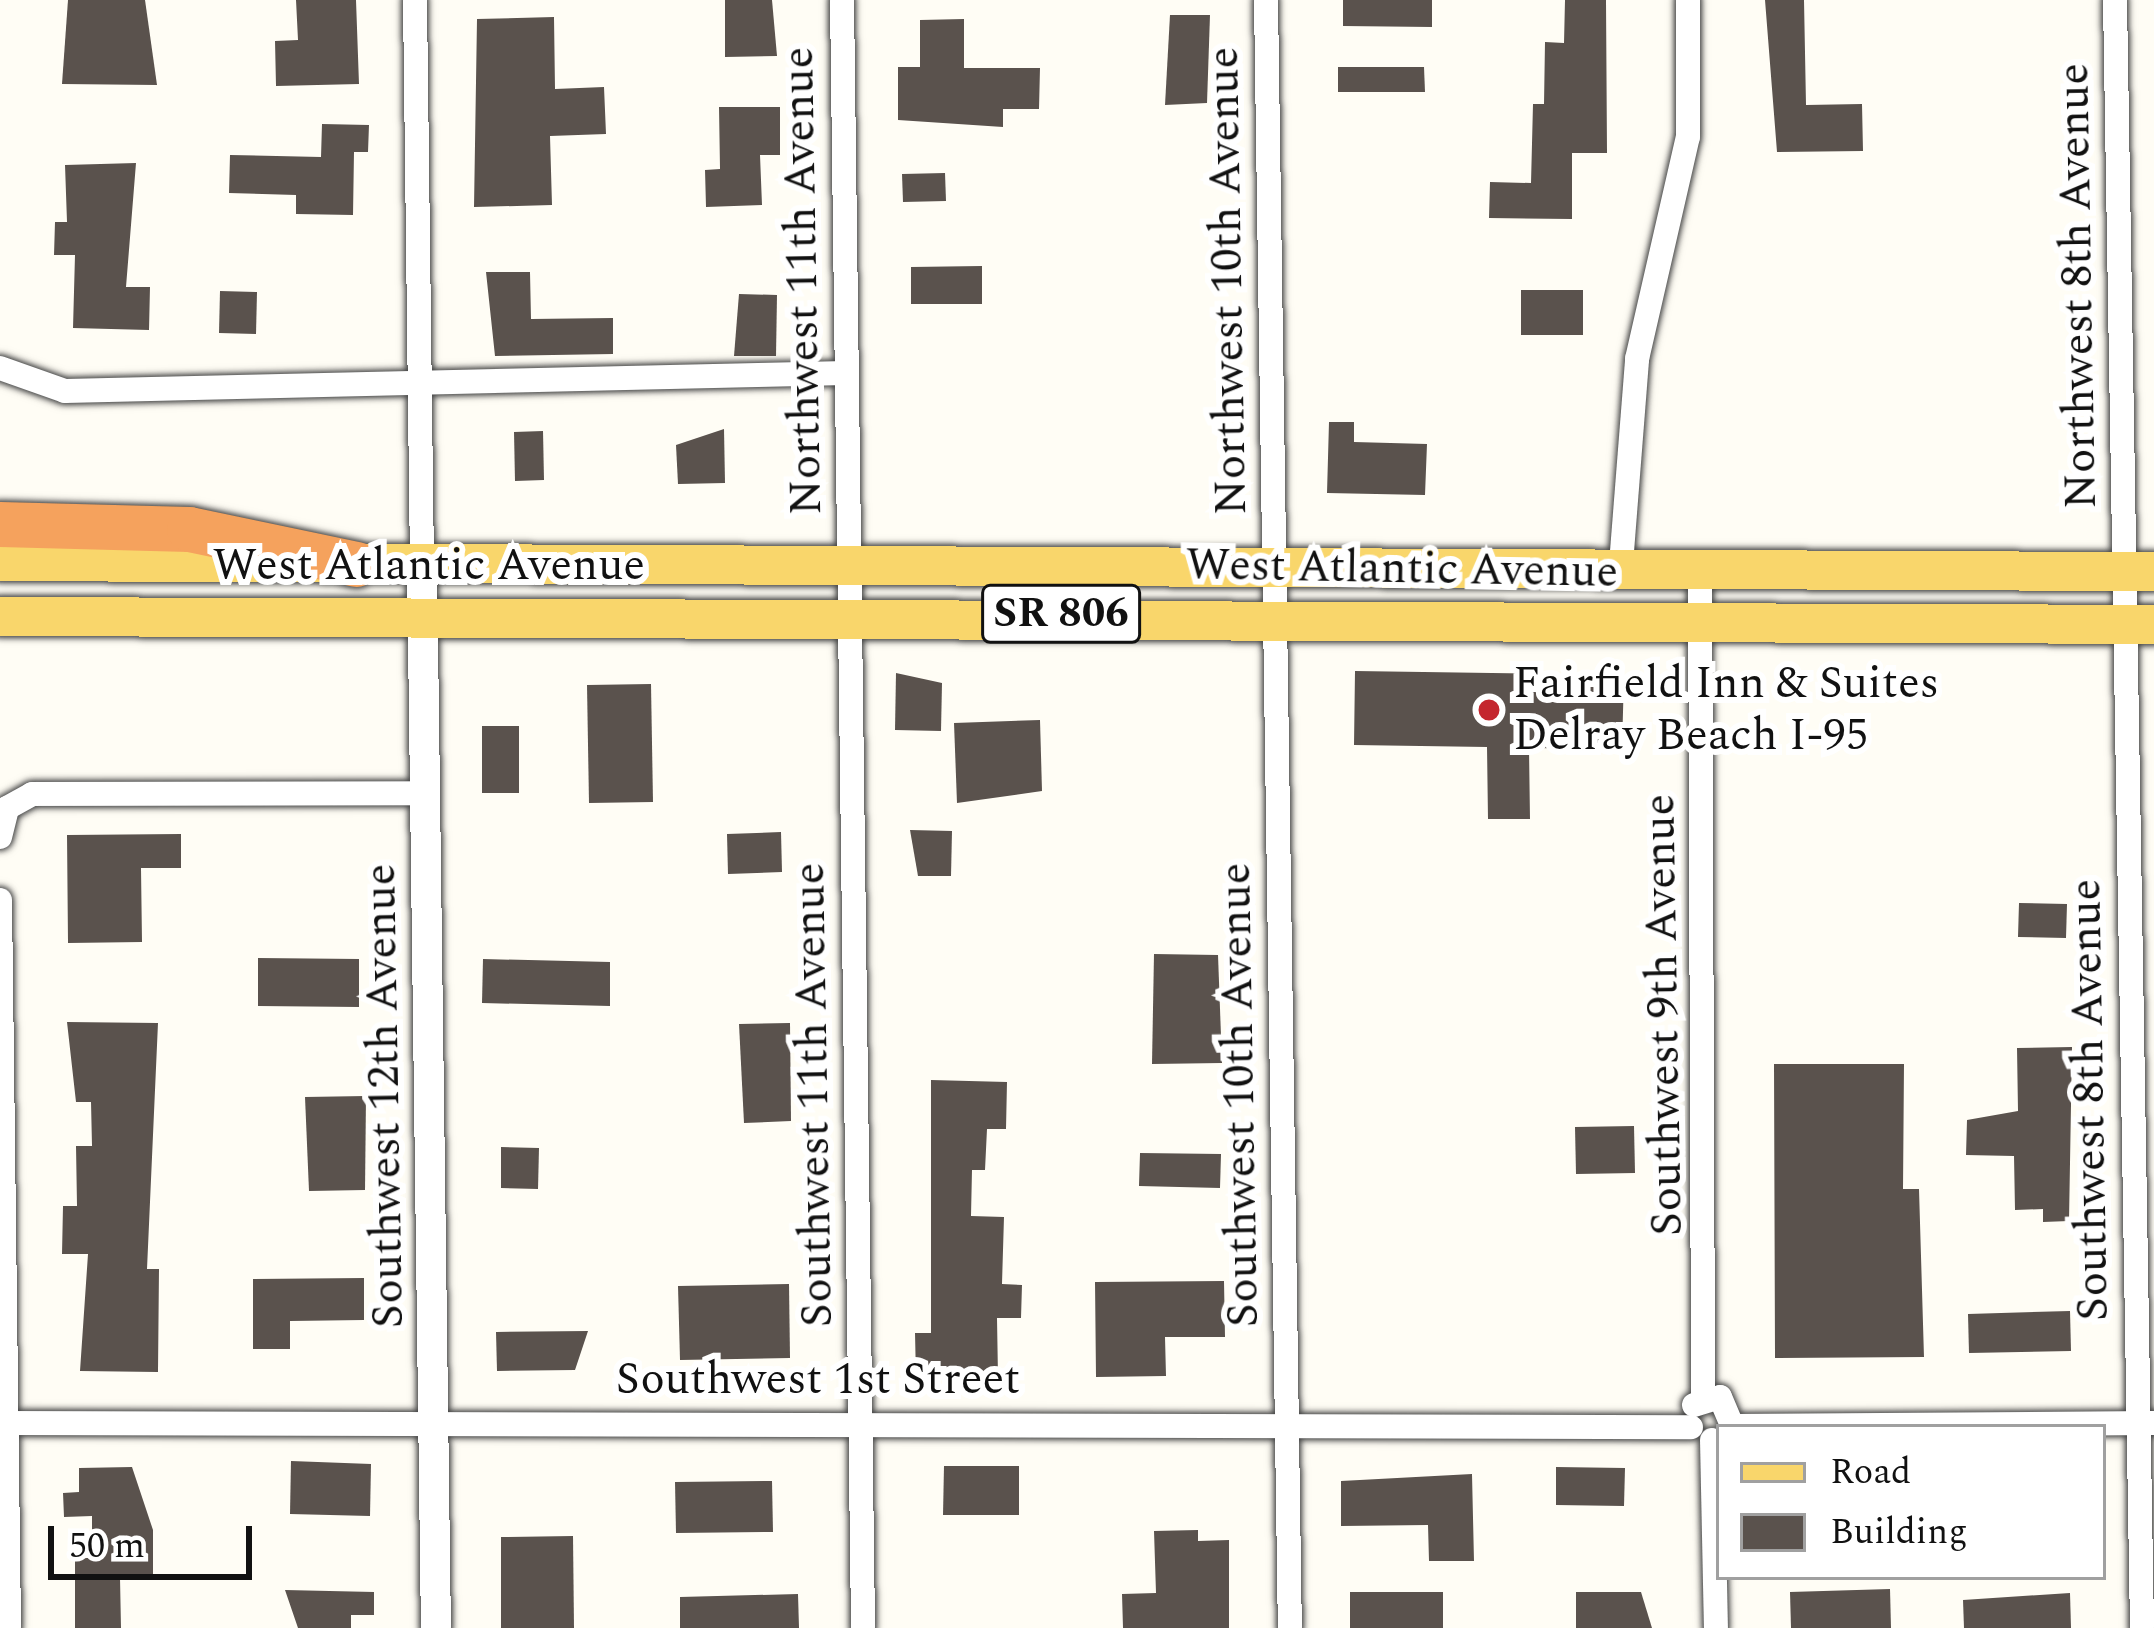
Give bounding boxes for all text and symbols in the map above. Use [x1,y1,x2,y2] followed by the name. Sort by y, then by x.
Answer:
[772,46,834,516] street label: Northwest 11th Avenue
[1197,46,1259,516] street label: Northwest 10th Avenue
[2047,63,2109,509] street label: Northwest 8th Avenue
[1185,538,1619,600] street label: West Atlantic Avenue
[213,539,645,593] street label: West Atlantic Avenue
[980,578,1142,650] road number: SR 806
[1513,657,1939,763] place label: Fairfield Inn & Suites Delray Beach I-95
[1476,697,1502,723] marker: Fairfield Inn & Suites Delray Beach I-95
[1633,793,1695,1237] street label: Southwest 9th Avenue
[783,862,845,1328] street label: Southwest 11th Avenue
[1209,862,1271,1328] street label: Southwest 10th Avenue
[354,863,416,1329] street label: Southwest 12th Avenue
[2059,878,2121,1322] street label: Southwest 8th Avenue
[616,1353,1020,1407] street label: Southwest 1st Street
[1716,1424,2106,1580] legend
[1830,1445,1911,1500] text: Road
[54,1502,258,1576] scale bar
[1830,1505,1968,1560] text: Building
[69,1519,145,1574] text: 50 m

